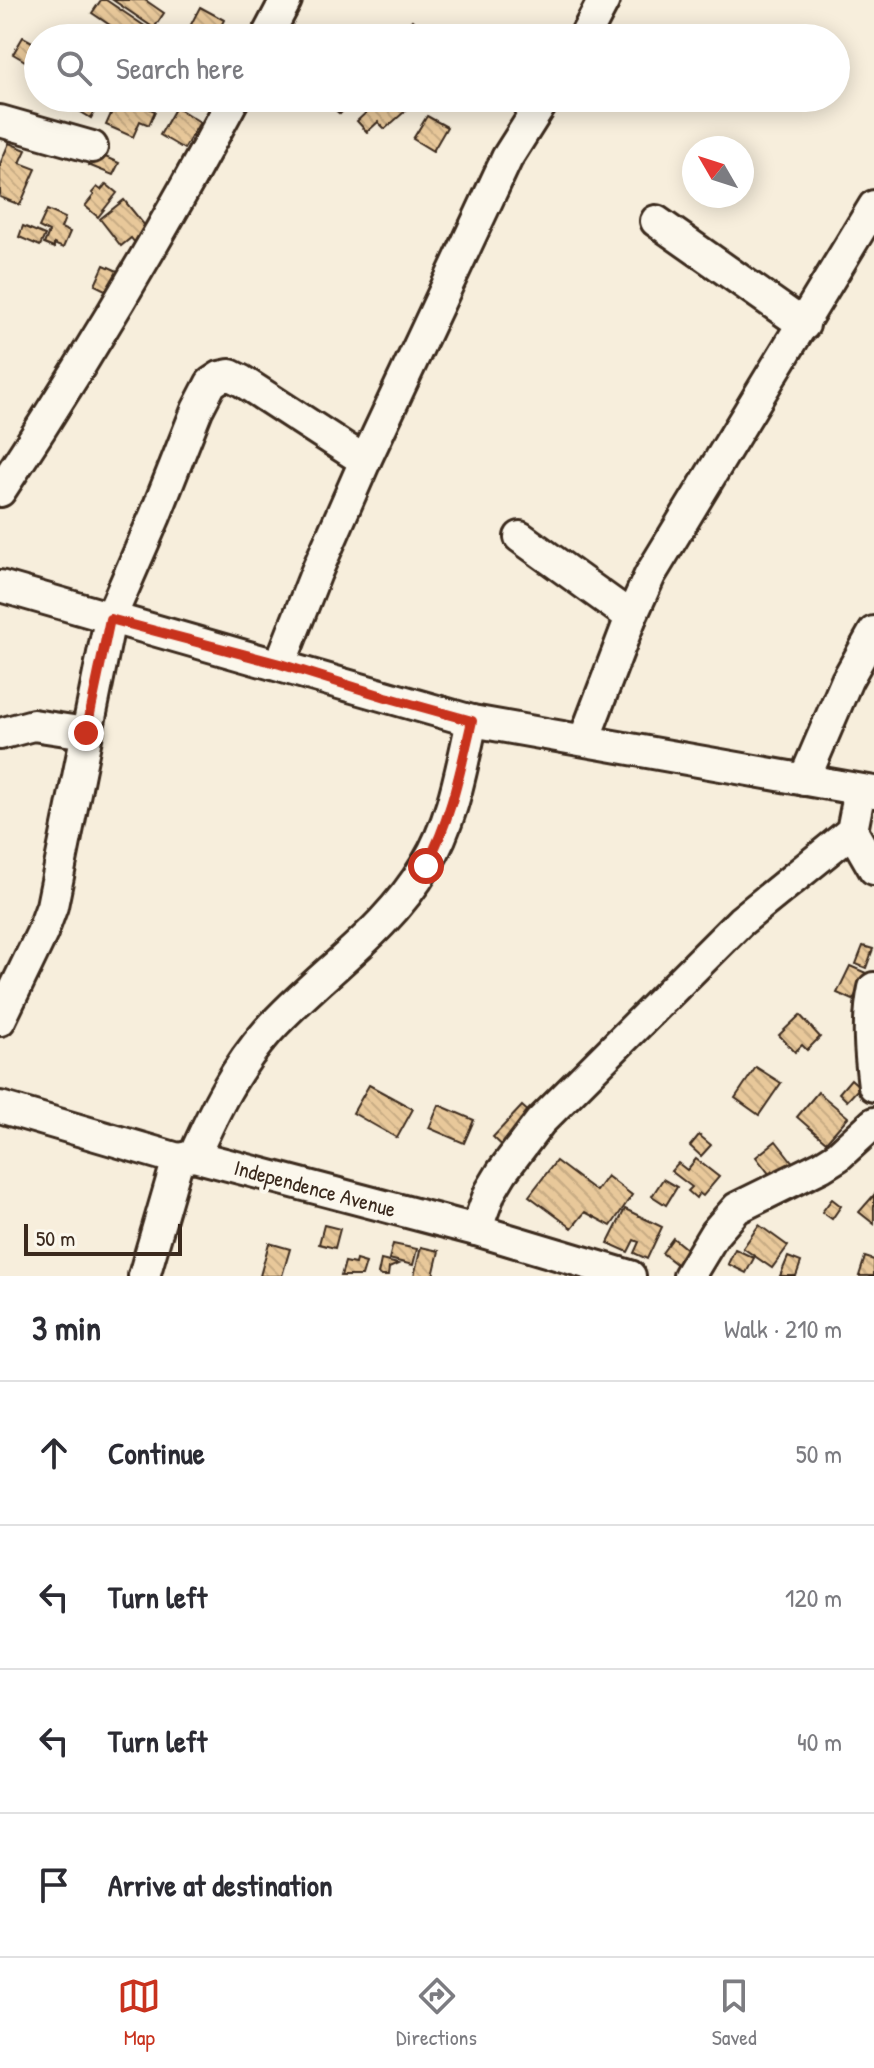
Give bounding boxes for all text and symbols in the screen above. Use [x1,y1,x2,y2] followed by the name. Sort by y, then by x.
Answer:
[24,24,850,112] search box
[52,46,96,90] icon: search
[116,48,244,88] text: Search here
[682,136,754,208] north arrow
[68,715,104,751] route end
[408,848,444,884] route start
[231,1152,399,1224] street label: Independence Avenue
[24,1220,182,1256] scale bar
[36,1223,75,1253] text: 50 m
[32,1305,101,1351] text: 3 min
[724,1311,842,1346] text: Walk · 210 m
[32,1431,76,1475] icon: ahead
[108,1433,205,1473] text: Continue
[796,1436,842,1471] text: 50 m
[32,1575,76,1619] icon: left
[108,1577,207,1617] text: Turn left
[785,1580,842,1615] text: 120 m
[32,1719,76,1763] icon: left
[108,1721,207,1761] text: Turn left
[797,1724,842,1759] text: 40 m
[32,1863,76,1907] icon: arrive
[108,1865,333,1905] text: Arrive at destination
[117,1974,161,2052] tab: Map
[396,1974,477,2052] tab: Directions
[712,1974,757,2052] tab: Saved

